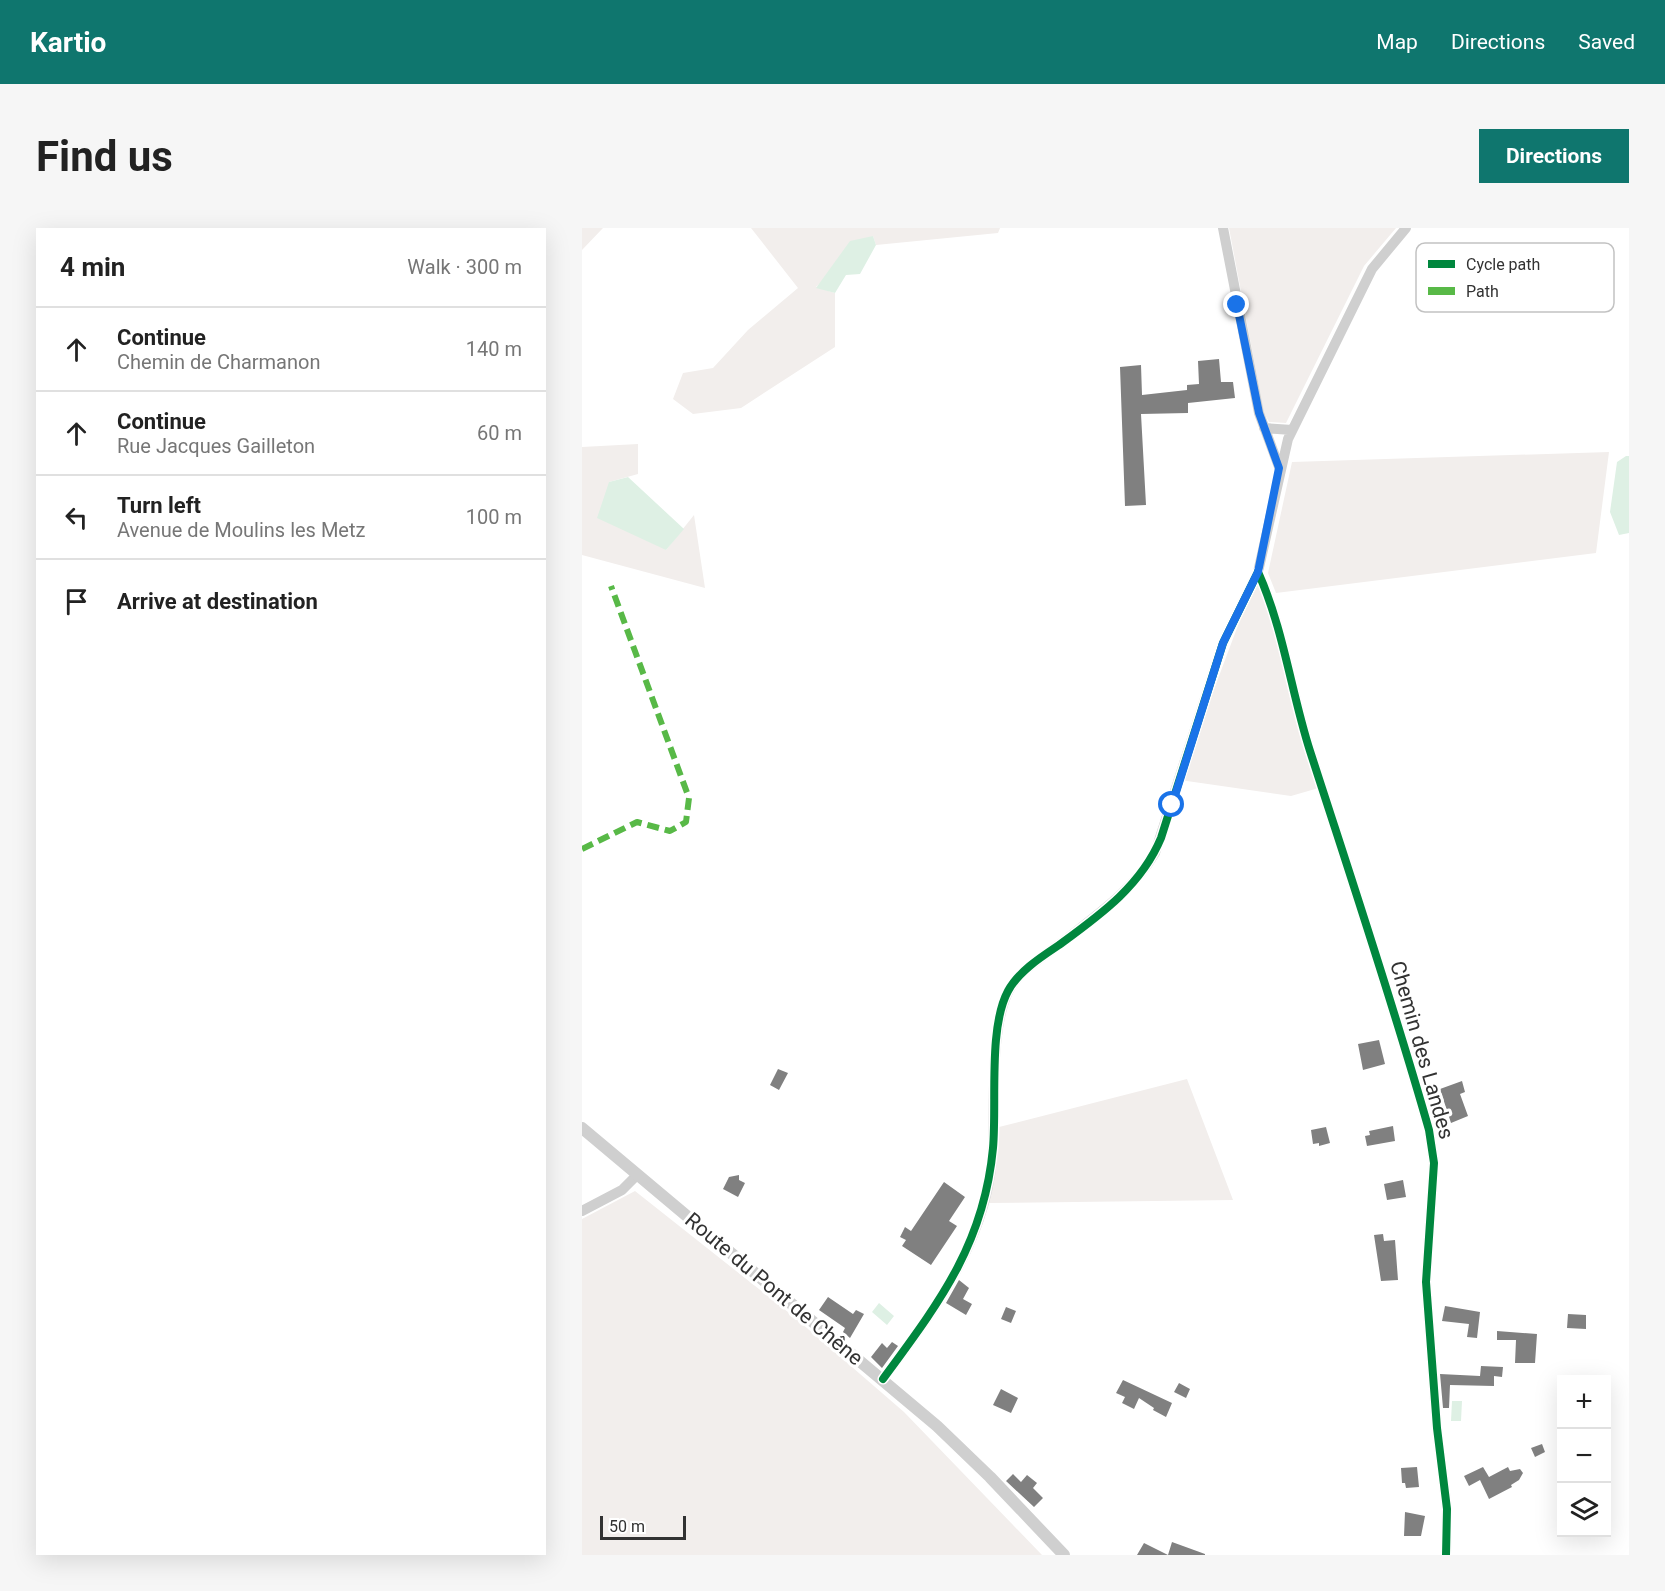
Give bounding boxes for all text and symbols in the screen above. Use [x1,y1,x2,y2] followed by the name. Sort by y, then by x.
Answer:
[30,26,106,59] text: Kartio
[1376,30,1418,54] text: Map
[1451,30,1545,54] text: Directions
[1578,30,1635,54] text: Saved
[1479,129,1629,183] button: Directions
[36,132,173,181] text: Find us
[1416,243,1614,312] legend
[60,252,125,282] text: 4 min
[407,255,522,279] text: Walk · 300 m
[1466,255,1540,274] text: Cycle path
[1466,282,1499,301] text: Path
[1223,291,1249,317] route end
[117,325,206,350] text: Continue
[60,333,93,366] icon: ahead
[466,337,522,361] text: 140 m
[117,350,321,374] text: Chemin de Charmanon
[117,409,206,434] text: Continue
[60,417,93,450] icon: ahead
[477,421,522,445] text: 60 m
[117,434,315,458] text: Rue Jacques Gailleton
[117,493,201,518] text: Turn left
[60,501,93,534] icon: left
[466,505,522,529] text: 100 m
[117,518,365,542] text: Avenue de Moulins les Metz
[60,585,93,618] icon: arrive
[117,589,318,614] text: Arrive at destination
[1158,791,1184,817] route start
[1385,958,1459,1142] street label: Chemin des Landes
[680,1208,868,1370] street label: Route du Pont de Chêne
[1557,1375,1611,1537] map controls
[1557,1375,1611,1429] button: +
[1557,1429,1611,1483] button: −
[1557,1483,1611,1537] button: layers
[600,1513,686,1540] scale bar
[609,1517,645,1536] text: 50 m

